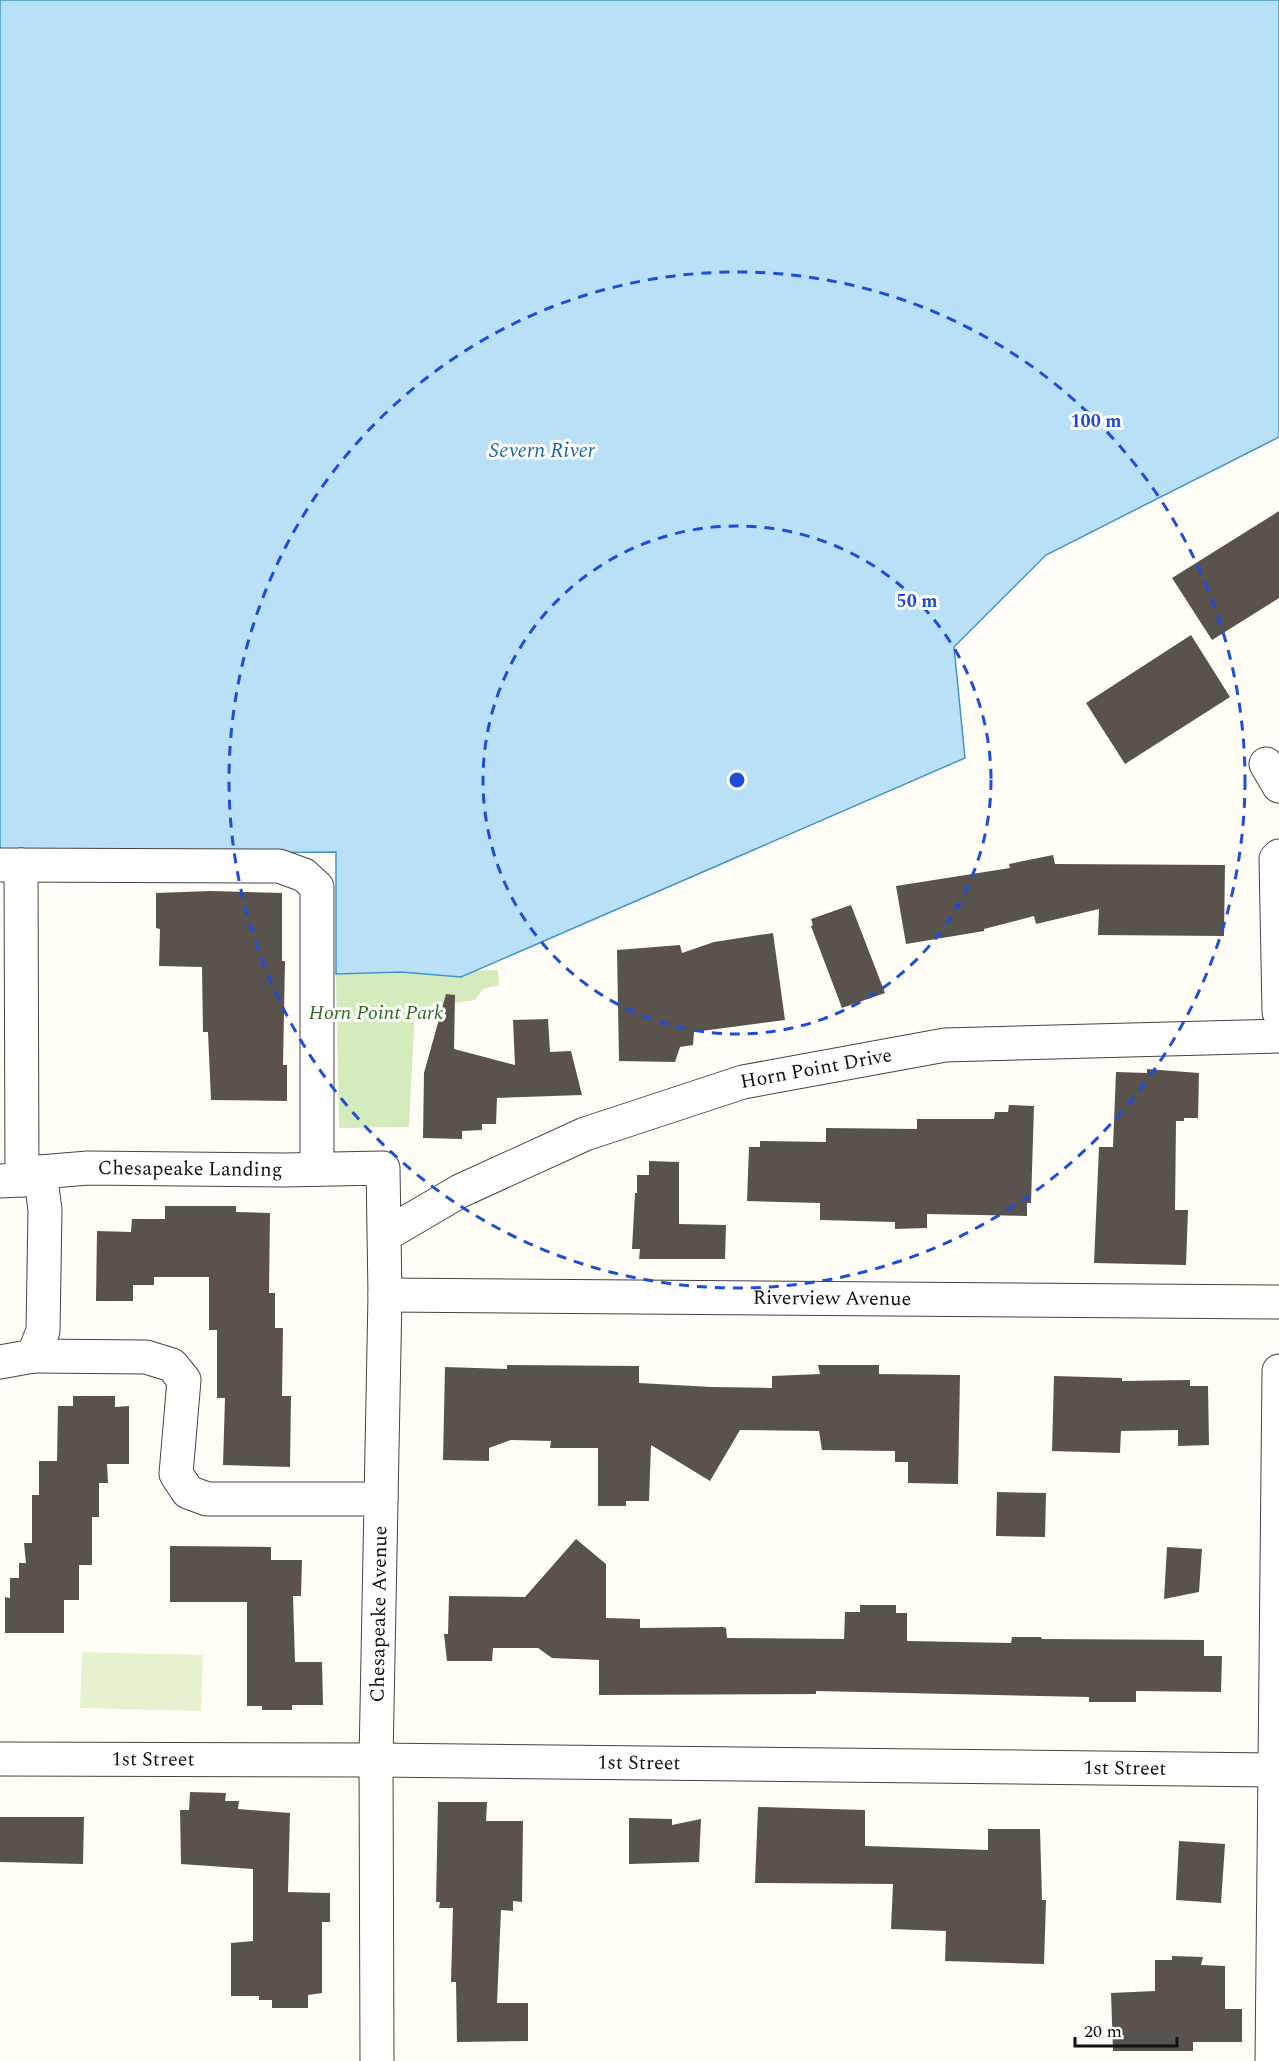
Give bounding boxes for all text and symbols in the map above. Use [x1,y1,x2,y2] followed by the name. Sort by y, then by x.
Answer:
[1070,408,1122,435] text: 100 m
[489,435,596,467] water label: Severn River
[897,588,937,615] text: 50 m
[727,770,747,790] centre of rings
[309,998,444,1028] park label: Horn Point Park
[738,1040,894,1097] street label: Horn Point Drive
[98,1153,283,1185] street label: Chesapeake Landing
[753,1283,911,1314] street label: Riverview Avenue
[362,1525,396,1703] street label: Chesapeake Avenue
[111,1744,195,1775] street label: 1st Street
[597,1747,681,1778] street label: 1st Street
[1083,1753,1167,1784] street label: 1st Street
[1075,2010,1177,2048] scale bar
[1084,2018,1122,2045] text: 20 m

